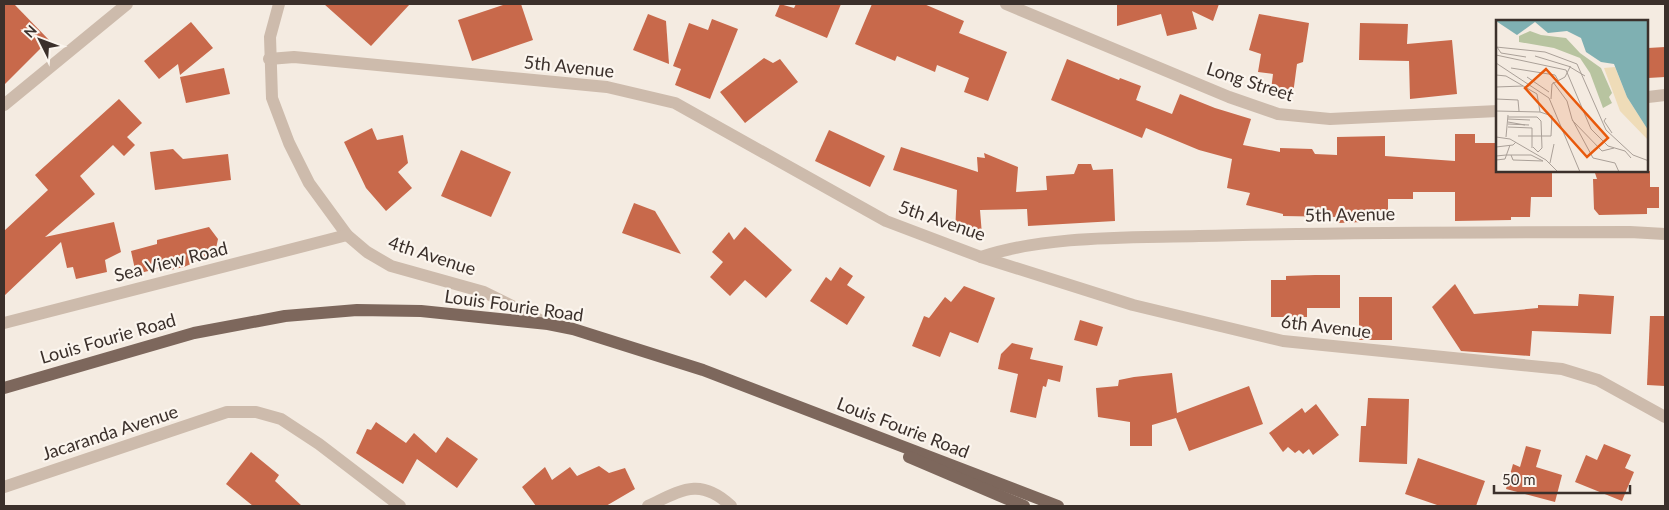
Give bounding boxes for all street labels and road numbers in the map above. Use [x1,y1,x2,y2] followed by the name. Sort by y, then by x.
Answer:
[523,50,615,82] street label: 5th Avenue
[1204,57,1297,106] street label: Long Street
[896,195,989,245] street label: 5th Avenue
[1305,202,1395,226] street label: 5th Avenue
[386,231,479,280] street label: 4th Avenue
[112,236,230,286] street label: Sea View Road
[443,284,585,326] street label: Louis Fourie Road
[37,308,178,368] street label: Louis Fourie Road
[1280,310,1372,342] street label: 6th Avenue
[834,392,973,462] street label: Louis Fourie Road
[39,400,181,464] street label: Jacaranda Avenue

